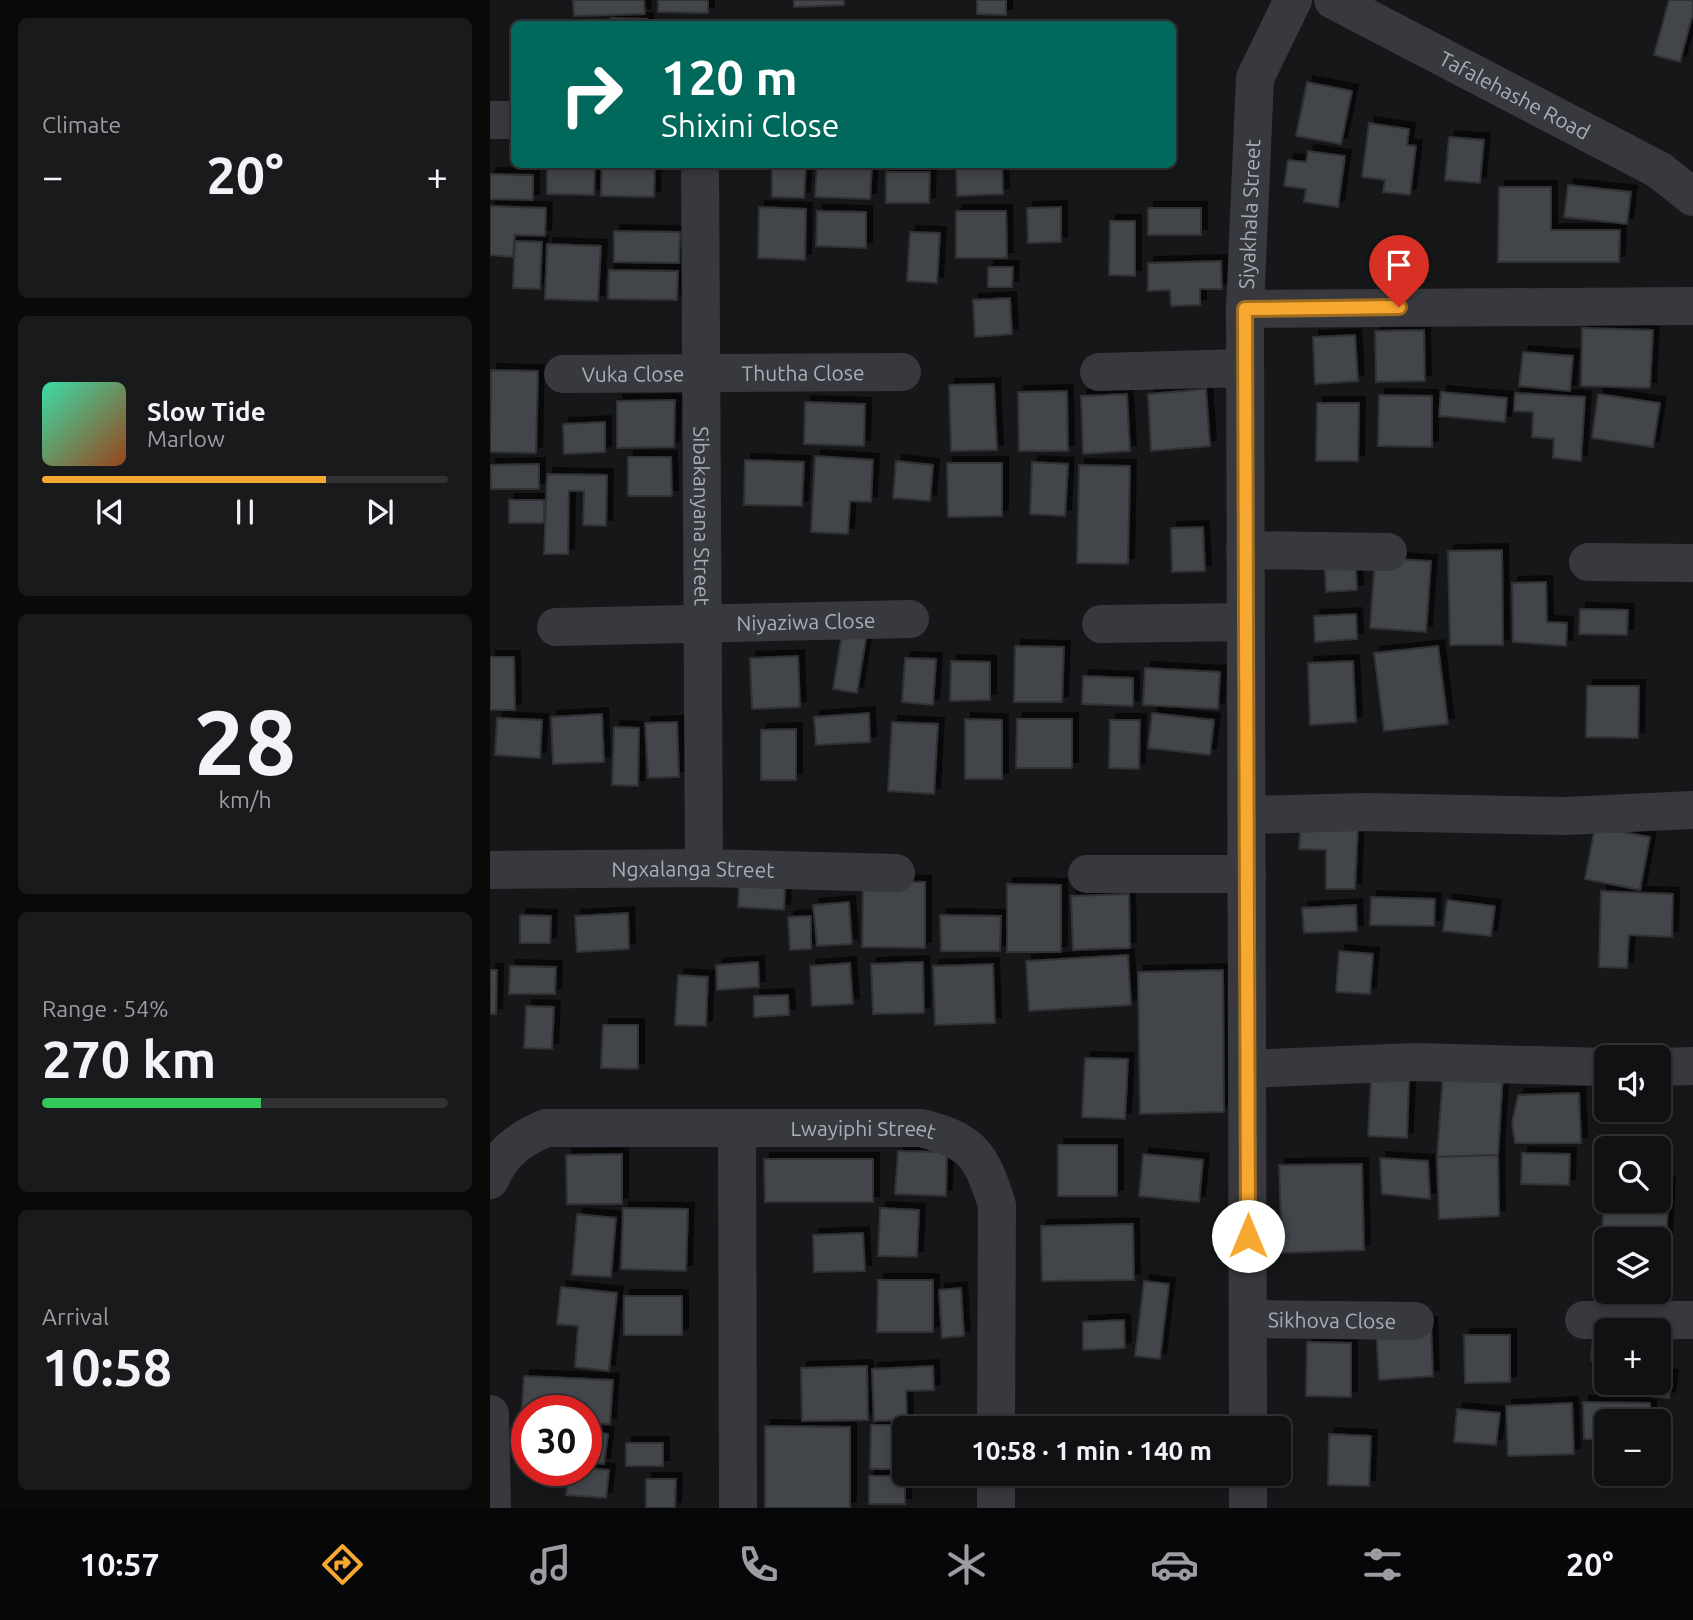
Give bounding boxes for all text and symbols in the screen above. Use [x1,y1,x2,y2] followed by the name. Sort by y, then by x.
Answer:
[1435,46,1594,144] street label: Tafalehashe Road
[546,49,637,140] icon: right
[661,49,798,104] text: 120 m
[661,107,839,143] text: Shixini Close
[42,112,121,137] text: Climate
[1234,139,1264,290] street label: Siyakhala Street
[206,146,284,204] text: 20°
[42,155,63,197] text: −
[427,155,448,197] text: +
[1369,235,1429,307] pin
[1380,246,1418,284] icon: arrive
[741,360,865,385] street label: Thutha Close
[582,361,684,386] street label: Vuka Close
[147,397,266,426] text: Slow Tide
[147,426,225,451] text: Marlow
[689,426,715,606] street label: Sibakanyana Street
[91,493,129,531] icon: previous
[226,493,264,531] icon: pause
[361,493,399,531] icon: next
[736,608,876,635] street label: Niyaziwa Close
[194,690,296,792] text: 28
[218,787,272,812] text: km/h
[611,856,775,882] street label: Ngxalanga Street
[42,996,169,1021] text: Range · 54%
[42,1030,216,1088] text: 270 km
[1594,1045,1671,1486] map controls
[1594,1045,1671,1122] button: sound
[791,1115,939,1143] street label: Lwayiphi Street
[1594,1136,1671,1213] button: search
[1211,1199,1285,1273] position arrow
[1594,1227,1671,1304] button: layers
[42,1304,109,1329] text: Arrival
[1268,1307,1396,1333] street label: Sikhova Close
[1594,1318,1671,1395] button: +
[42,1338,172,1396] text: 10:58
[511,1395,602,1486] speed limit sign: 30
[1594,1409,1671,1486] button: −
[971,1436,1212,1465] text: 10:58 · 1 min · 140 m
[318,1540,367,1589] icon: directions
[526,1540,575,1589] icon: music
[734,1540,783,1589] icon: phone
[942,1540,991,1589] icon: climate
[1150,1540,1199,1589] icon: car
[1358,1540,1407,1589] icon: filters
[79,1546,160,1582] text: 10:57
[1566,1546,1614,1582] text: 20°

